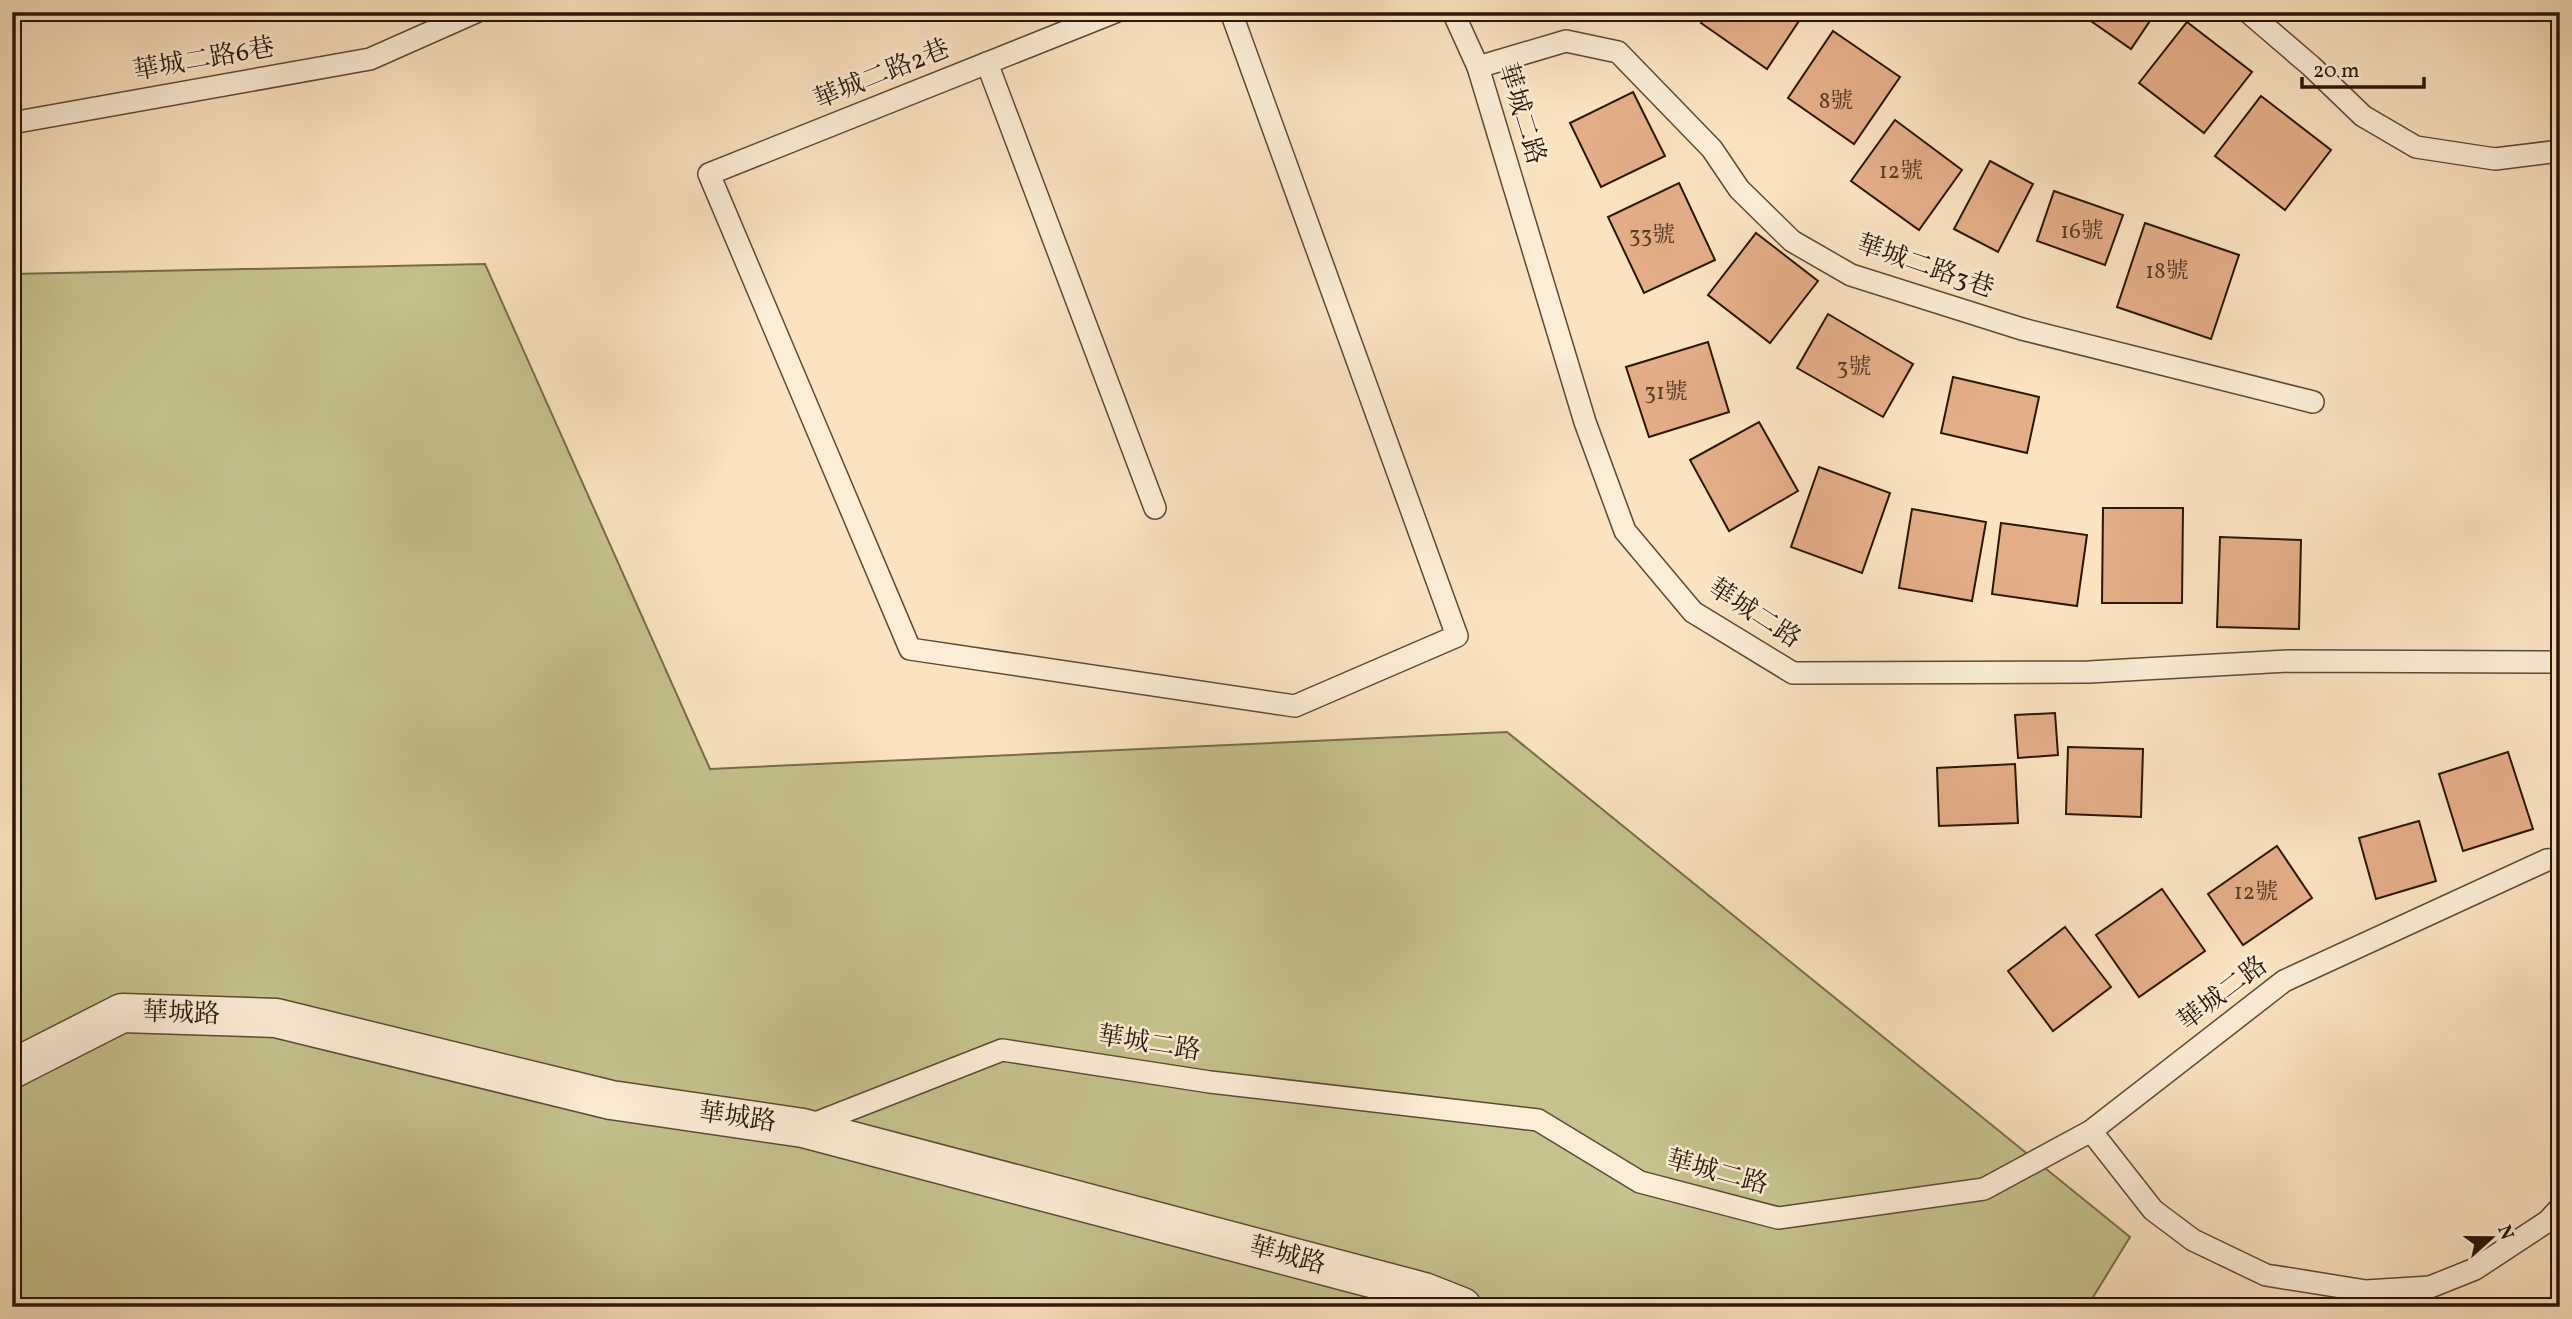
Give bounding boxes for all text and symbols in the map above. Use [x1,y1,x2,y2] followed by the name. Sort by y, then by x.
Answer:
[130,30,278,90] street label: 華城二路6巷
[809,31,955,119] street label: 華城二路2巷
[2302,46,2425,90] scale bar
[2313,57,2359,86] text: 20 m
[1489,59,1553,169] street label: 華城二路
[1819,86,1853,118] house number: 8號
[1879,156,1923,188] house number: 12號
[2060,216,2104,248] house number: 16號
[1629,220,1675,252] house number: 33號
[1851,227,1999,307] street label: 華城二路3巷
[2145,256,2189,288] house number: 18號
[1837,352,1871,384] house number: 3號
[1644,377,1688,409] house number: 31號
[1701,571,1807,657] street label: 華城二路
[2234,877,2278,909] house number: 12號
[2171,948,2275,1040] street label: 華城二路
[141,995,221,1033] street label: 華城路
[1095,1018,1203,1070] street label: 華城二路
[696,1095,778,1141] street label: 華城路
[1662,1142,1772,1204] street label: 華城二路
[2456,1204,2526,1274] north arrow
[2490,1222,2520,1244] text: N
[1245,1229,1329,1283] street label: 華城路

